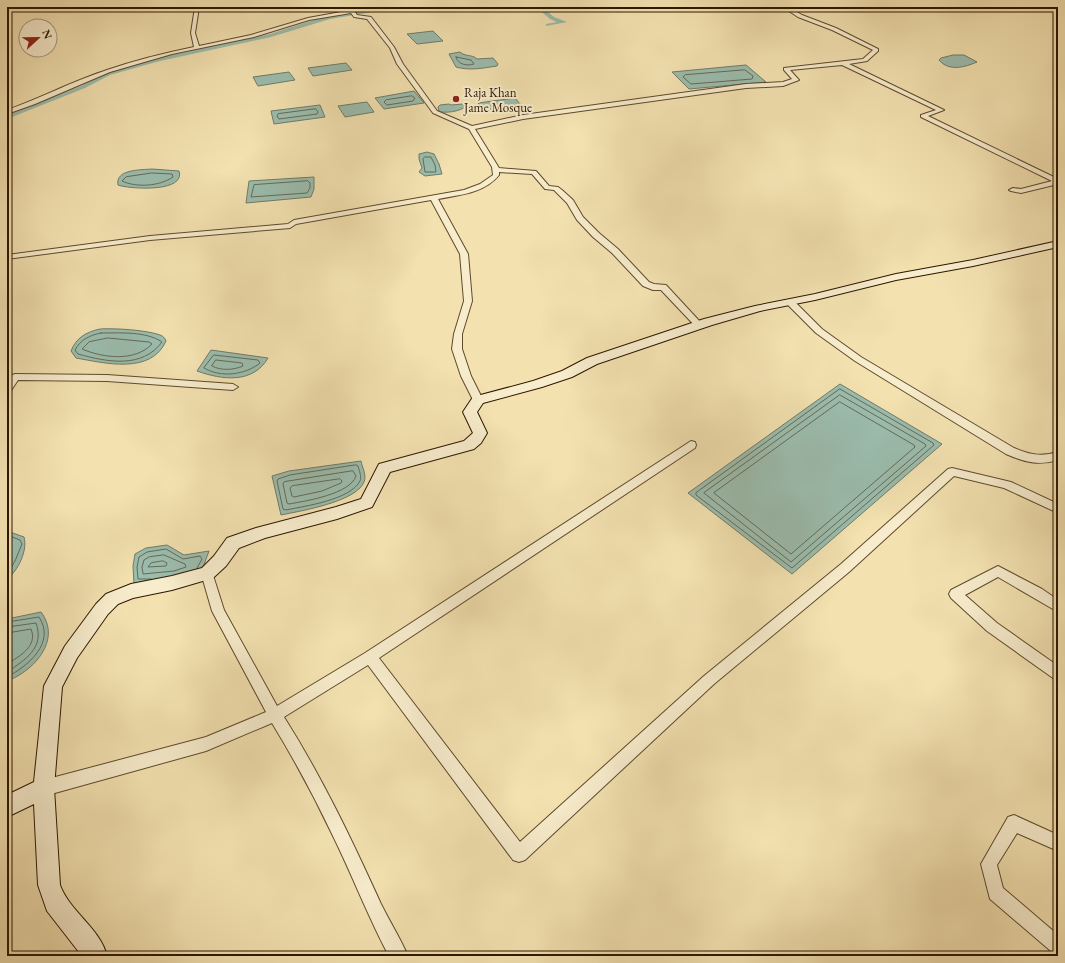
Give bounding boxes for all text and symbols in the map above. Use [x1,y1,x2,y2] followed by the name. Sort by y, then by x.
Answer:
[18,18,58,58] north arrow
[39,28,55,41] text: N
[463,84,532,116] place label: Raja Khan Jame Mosque
[451,94,461,104] marker: Raja Khan Jame Mosque

